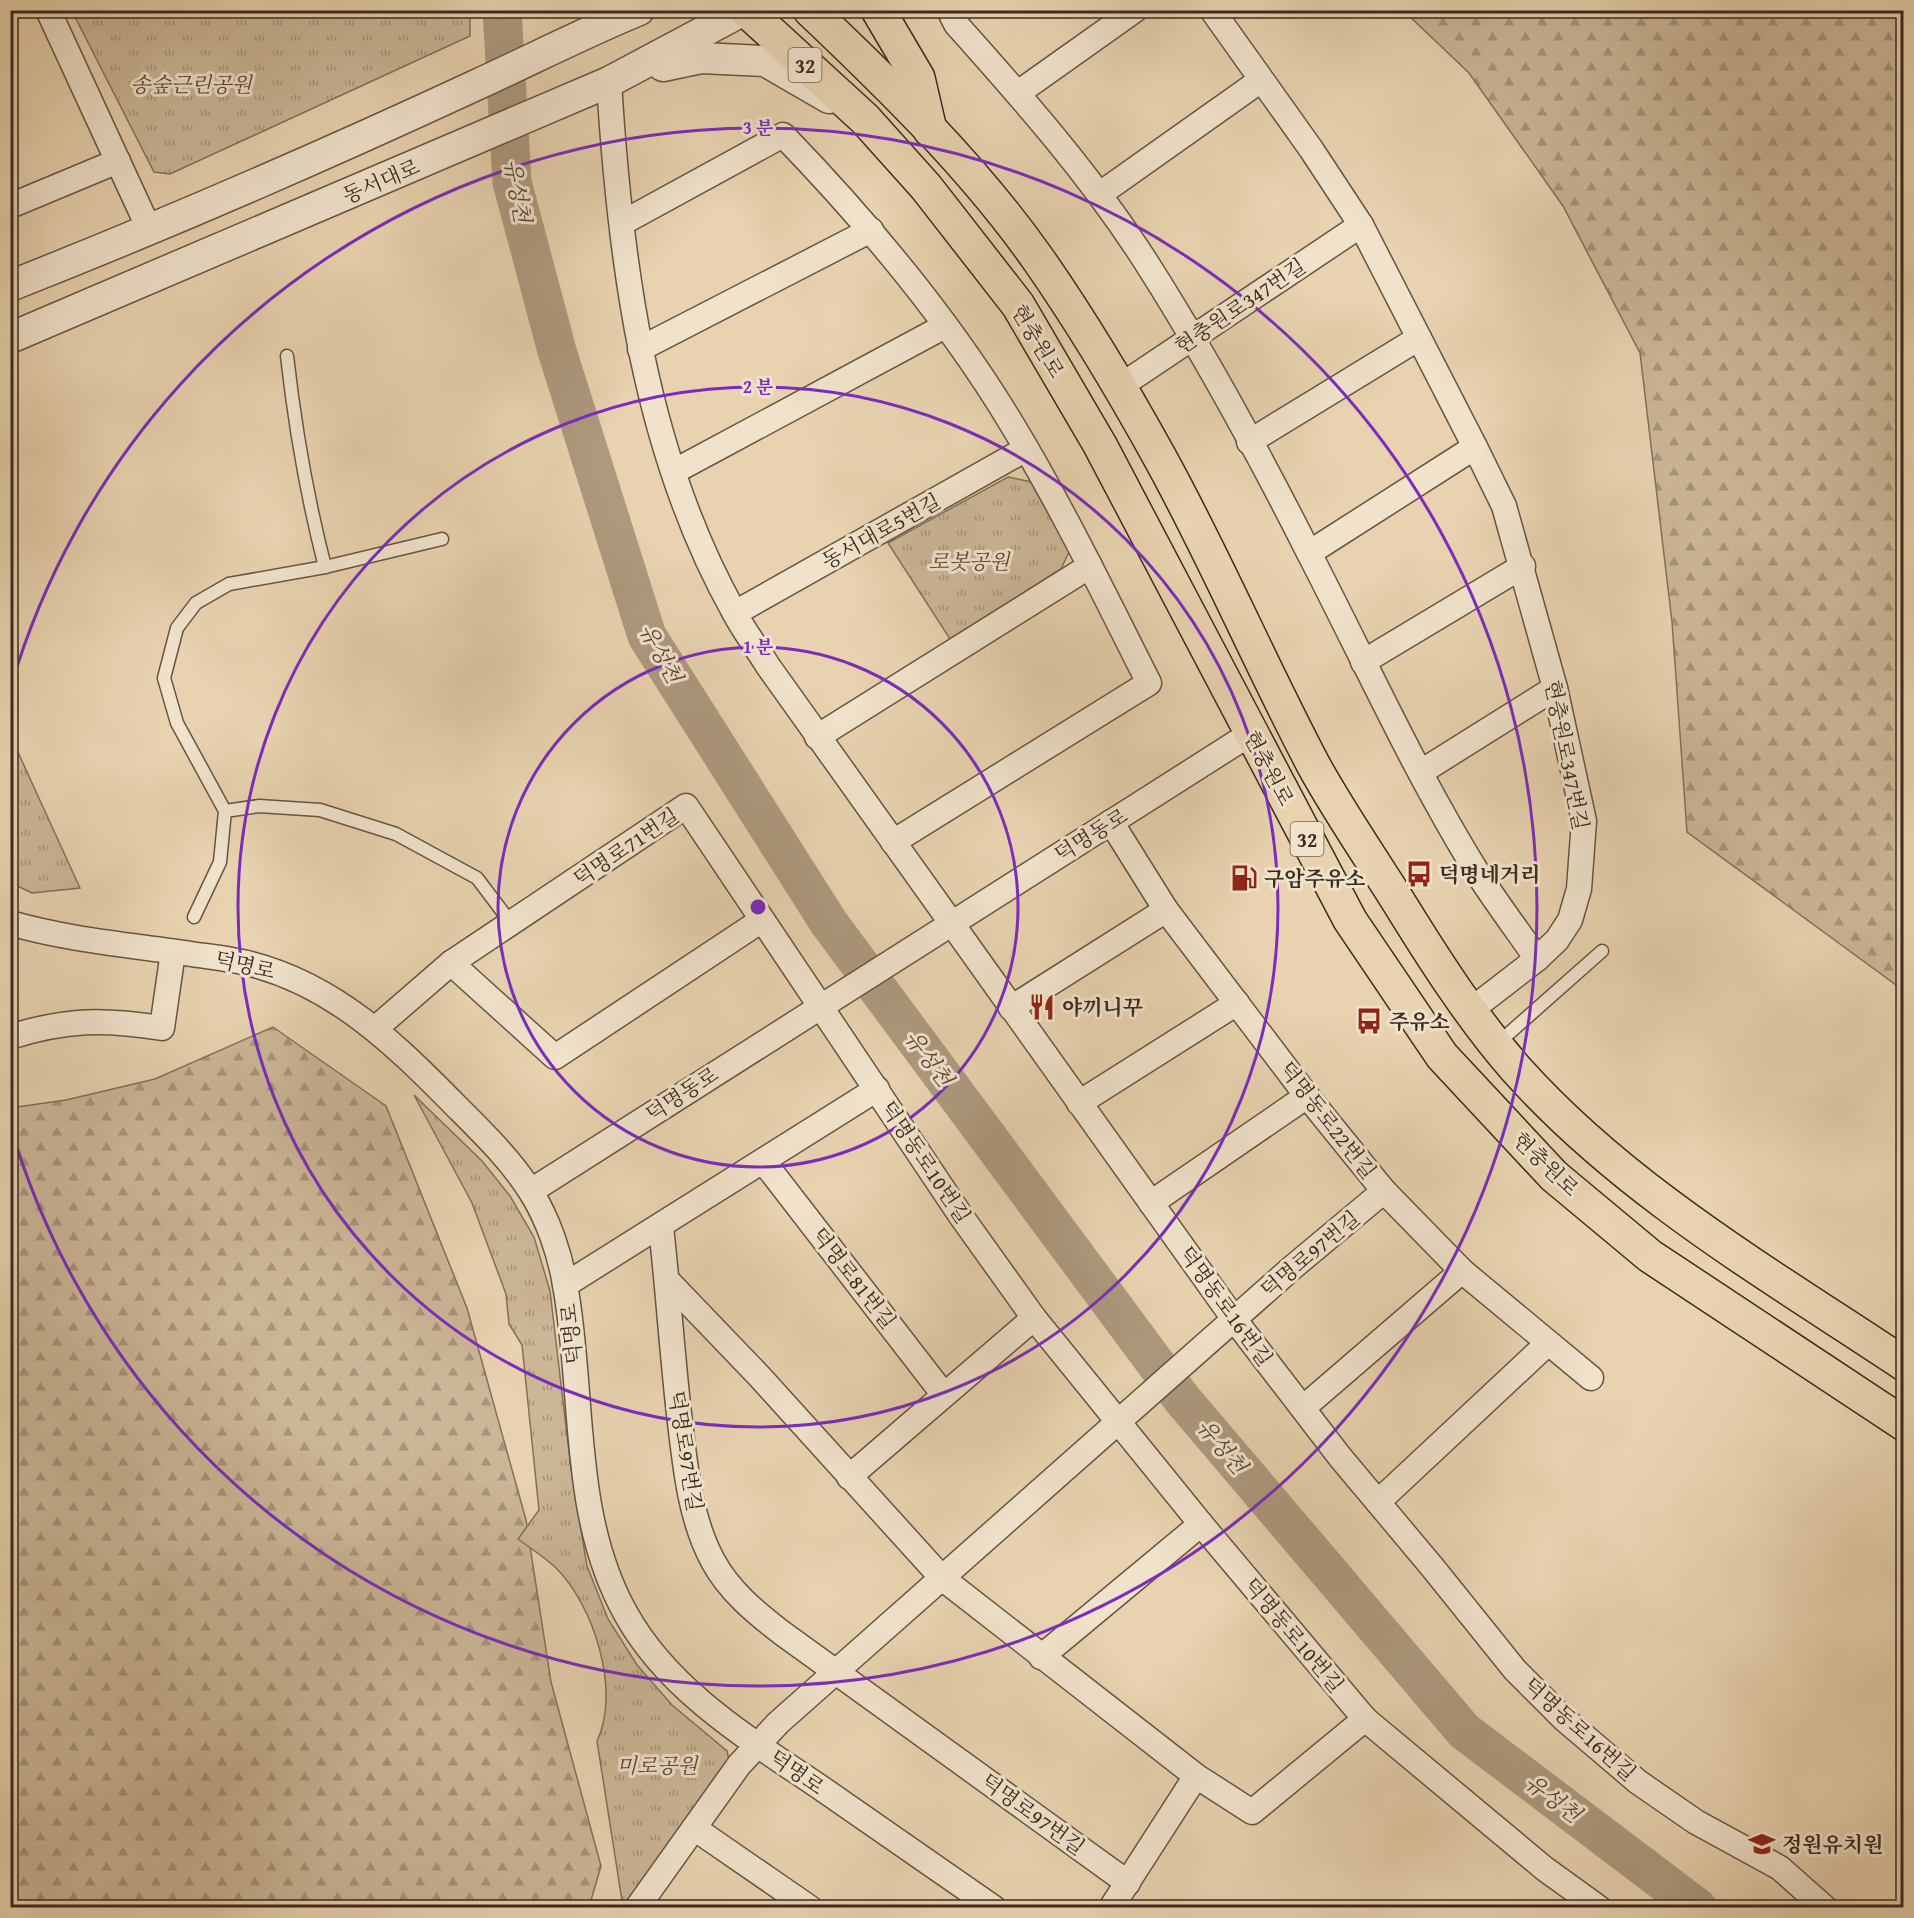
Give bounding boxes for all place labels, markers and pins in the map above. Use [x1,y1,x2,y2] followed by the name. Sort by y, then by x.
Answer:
[1404,859,1434,889] bus stop icon: 덕명네거리
[1439,859,1540,890] place label: 덕명네거리
[1229,863,1259,893] fuel station icon: 구암주유소
[1264,863,1365,894] place label: 구암주유소
[748,897,768,917] centre of rings
[1027,992,1057,1022] restaurant icon: 야끼니꾸
[1062,992,1143,1023] place label: 야끼니꾸
[1354,1006,1384,1036] bus stop icon: 주유소
[1389,1006,1450,1037] place label: 주유소
[1747,1829,1777,1859] school or university icon: 정원유치원
[1782,1829,1883,1860] place label: 정원유치원

